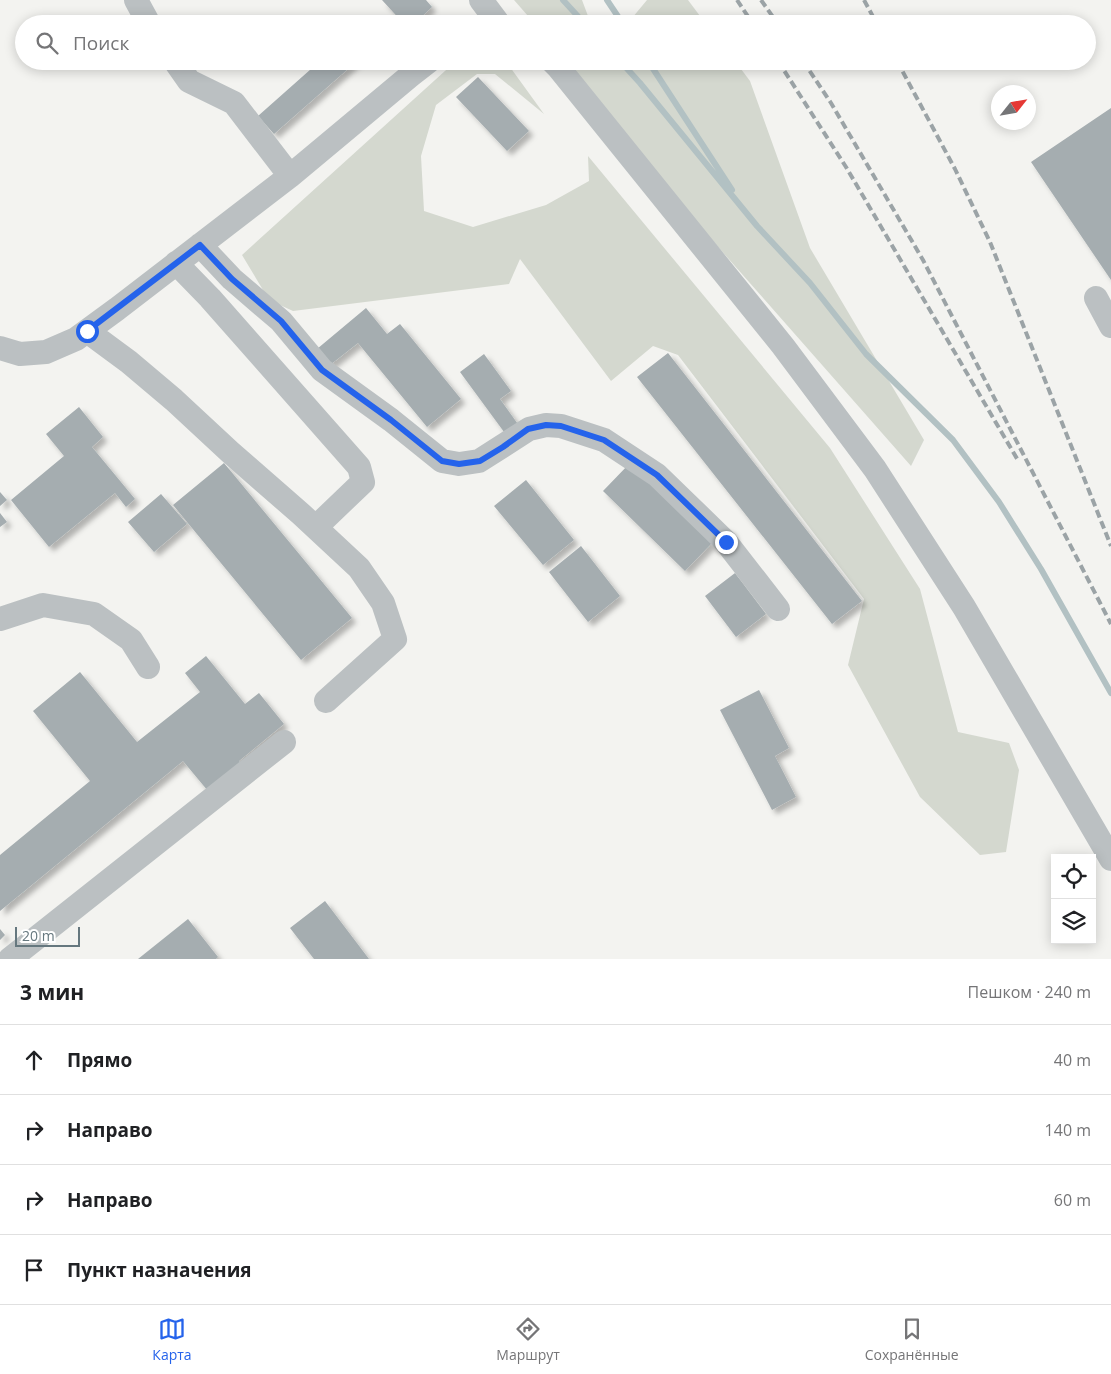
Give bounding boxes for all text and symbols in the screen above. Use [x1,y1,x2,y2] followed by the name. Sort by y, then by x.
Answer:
[15,15,1096,70] search box
[33,29,61,57] icon: search
[73,30,129,56] text: Поиск
[991,85,1036,130] north arrow
[76,320,99,343] route start
[715,531,738,554] route end
[1051,854,1096,944] map controls
[1051,854,1096,899] button: locate
[1051,899,1096,944] button: layers
[15,924,80,947] scale bar
[22,926,55,945] text: 20 m
[20,978,84,1006] text: 3 мин
[968,981,1091,1003] text: Пешком · 240 m
[20,1046,48,1074] icon: ahead
[67,1047,132,1073] text: Прямо
[1054,1049,1091,1071] text: 40 m
[20,1116,48,1144] icon: right
[67,1117,153,1143] text: Направо
[1045,1119,1091,1141] text: 140 m
[20,1186,48,1214] icon: right
[67,1187,153,1213] text: Направо
[1054,1189,1091,1211] text: 60 m
[20,1256,48,1284] icon: arrive
[67,1257,252,1283] text: Пункт назначения
[152,1315,192,1364] tab: Карта
[496,1315,560,1364] tab: Маршрут
[865,1315,959,1364] tab: Сохранённые

